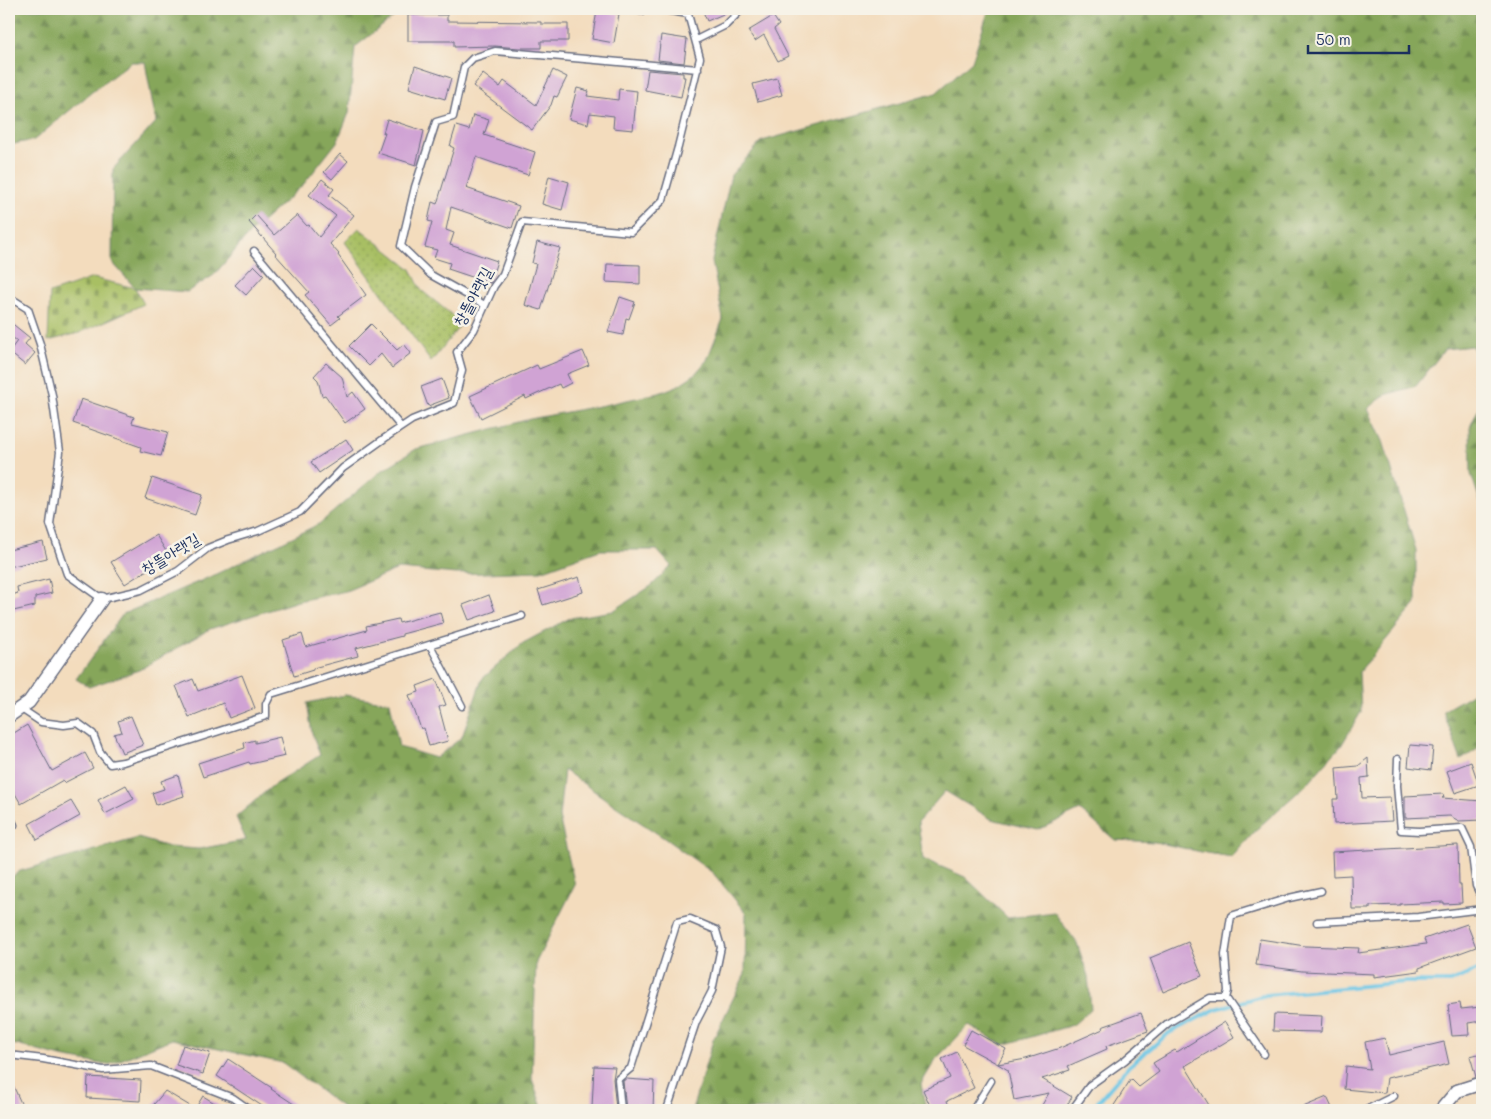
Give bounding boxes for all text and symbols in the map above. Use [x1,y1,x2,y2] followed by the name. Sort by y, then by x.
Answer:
[1308,22,1410,54] scale bar
[1316,29,1351,49] text: 50 m
[448,263,496,329] street label: 창뜰아랫길
[137,527,203,579] street label: 창뜰아랫길

